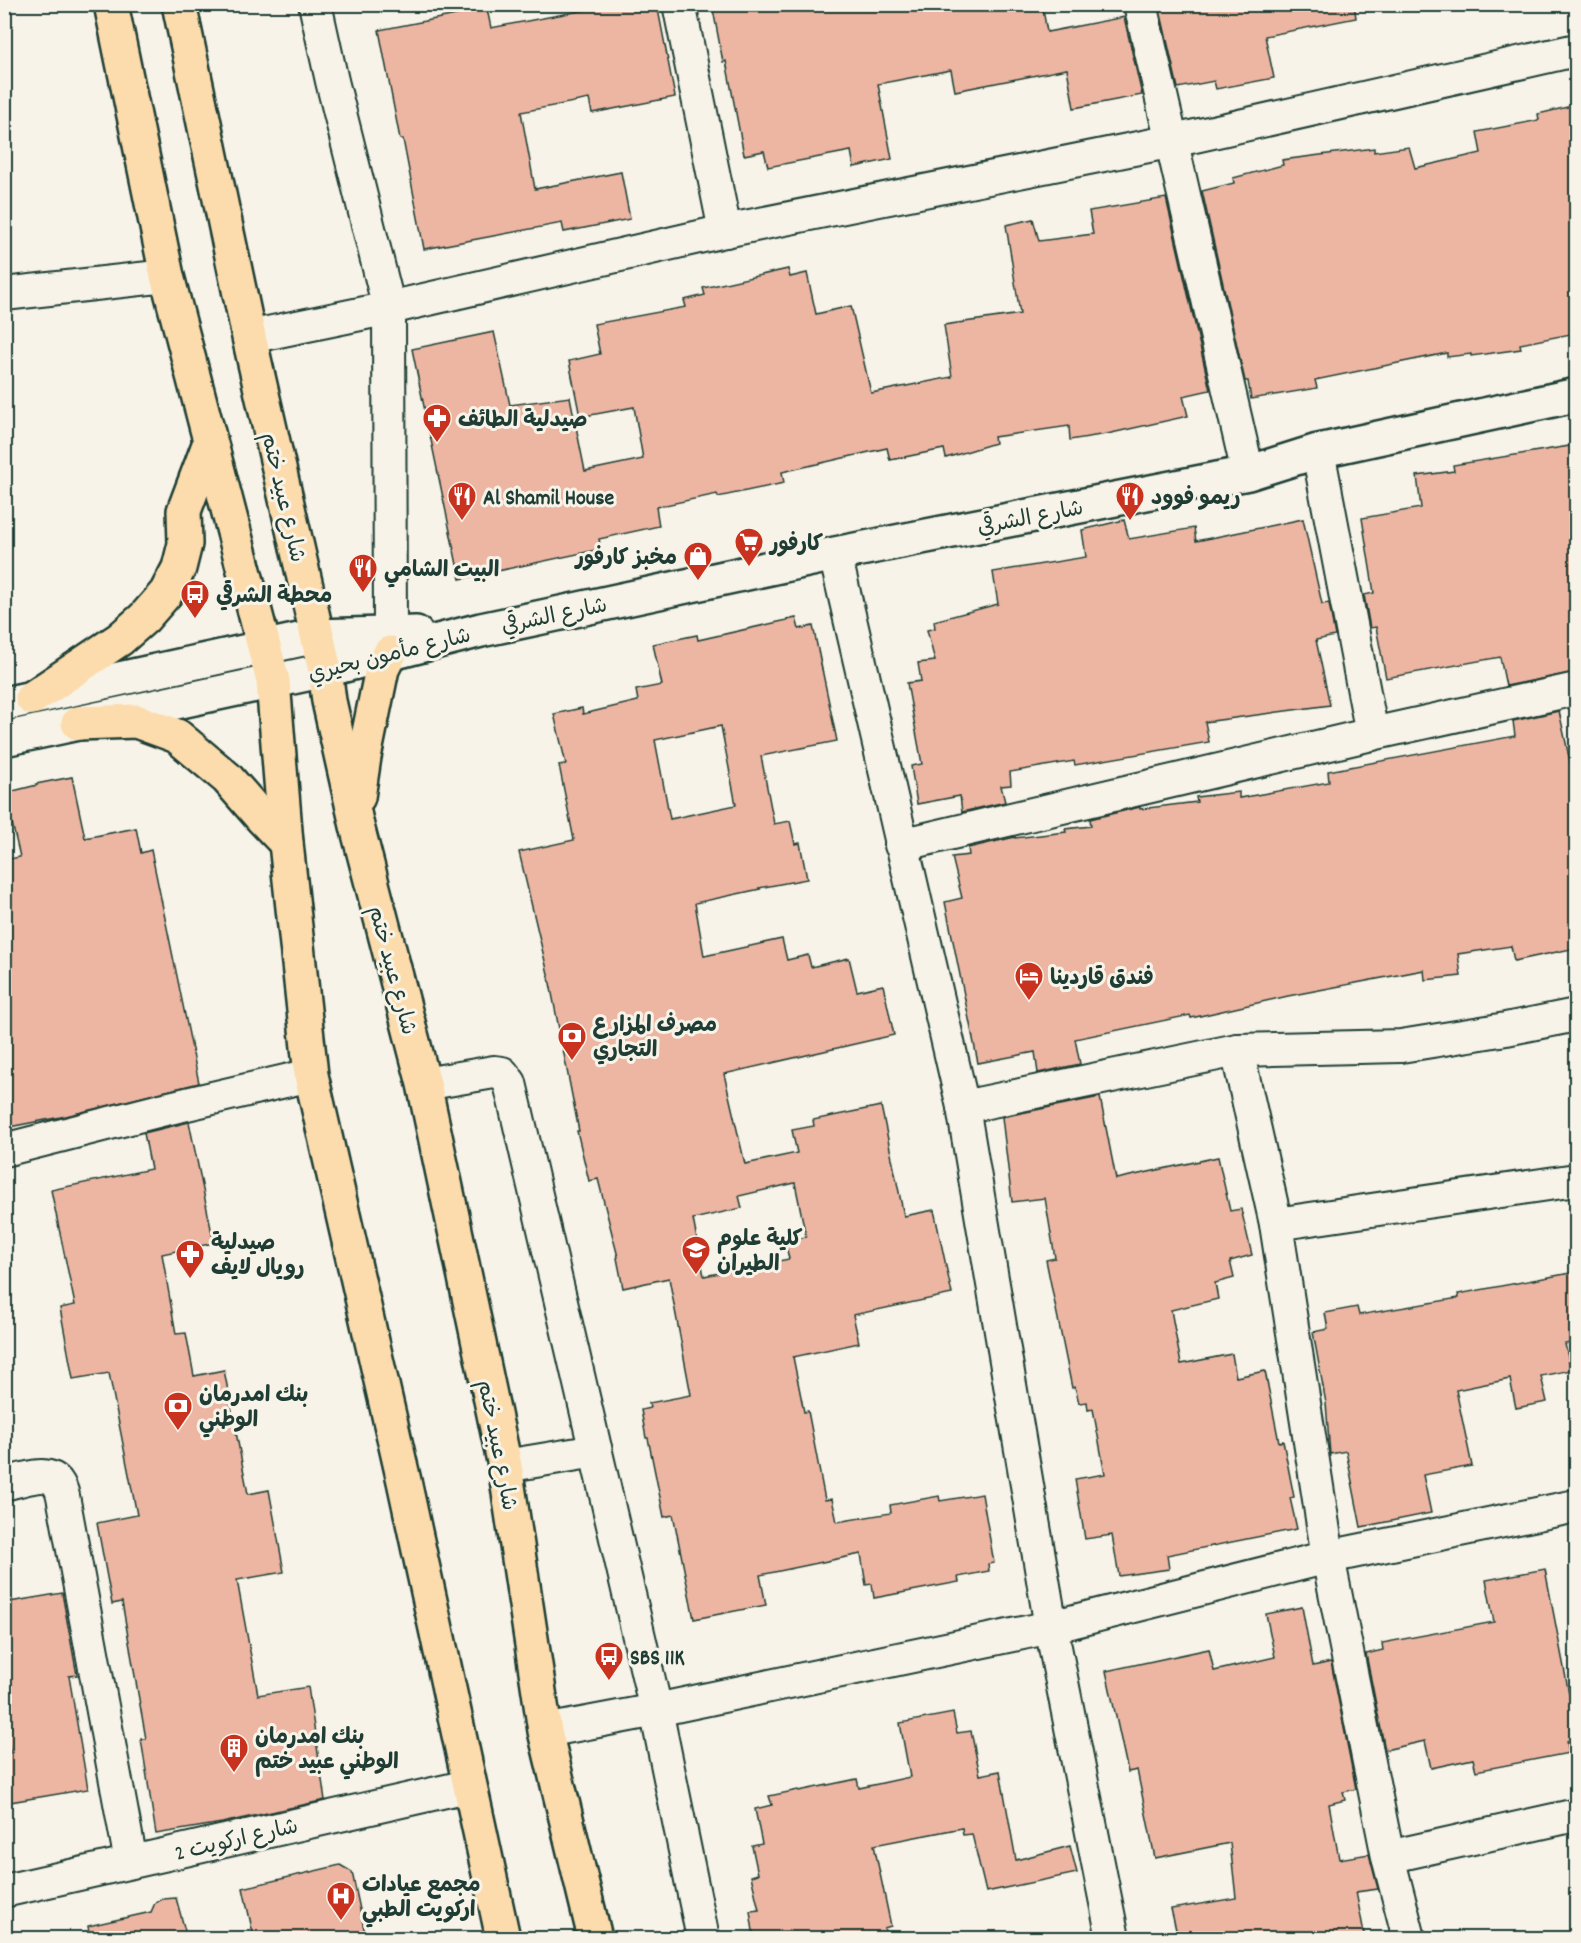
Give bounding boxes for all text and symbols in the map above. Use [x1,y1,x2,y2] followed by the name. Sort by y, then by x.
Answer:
[421,402,453,444] pharmacy icon: صيدلية الطائف
[458,406,588,437] place label: صيدلية الطائف
[252,430,312,566] street label: شارع عبيد ختم
[446,480,478,522] restaurant icon: Al Shamil House
[1114,480,1146,522] restaurant icon: ريمو فوود
[483,484,615,515] place label: Al Shamil House
[1151,484,1241,515] place label: ريمو فوود
[975,493,1086,545] street label: شارع الشرقي
[733,526,765,568] supermarket icon: كارفور
[768,530,823,561] place label: كارفور
[682,540,714,582] shop icon: مخبز كارفور
[574,544,677,575] place label: مخبز كارفور
[347,552,379,594] restaurant icon: البيت الشامي
[384,556,499,588] place label: البيت الشامي
[179,578,211,620] bus stop icon: محطة الشرقي
[216,579,332,613] place label: محطة الشرقي
[499,590,611,644] street label: شارع الشرقي
[305,620,475,692] street label: شارع مأمون بحيري
[359,903,423,1039] street label: شارع عبيد ختم
[1013,960,1045,1002] hotel icon: فندق قاردينا
[1050,964,1154,995] place label: فندق قاردينا
[593,1011,717,1067] place label: مصرف المزارع التجاري
[556,1020,588,1062] bank icon: مصرف المزارع التجاري
[717,1225,803,1281] place label: كلية علوم الطيران
[211,1229,305,1285] place label: صيدلية رويال لايف
[680,1234,712,1276] school or university icon: كلية علوم الطيران
[174,1238,206,1280] pharmacy icon: صيدلية رويال لايف
[468,1378,523,1514] street label: شارع عبيد ختم
[199,1381,308,1438] place label: بنك امدرمان الوطني
[162,1390,194,1432] bank icon: بنك امدرمان الوطني
[593,1640,625,1682] bus stop icon: SBS 11K
[630,1644,685,1675] place label: SBS 11K
[255,1723,399,1780] place label: بنك امدرمان الوطني عبيد ختم
[218,1732,250,1774] building icon: بنك امدرمان الوطني عبيد ختم
[172,1812,302,1871] street label: شارع اركويت 2
[362,1871,481,1928] place label: مجمع عيادات اركويت الطبي
[325,1880,357,1922] hospital icon: مجمع عيادات اركويت الطبي

